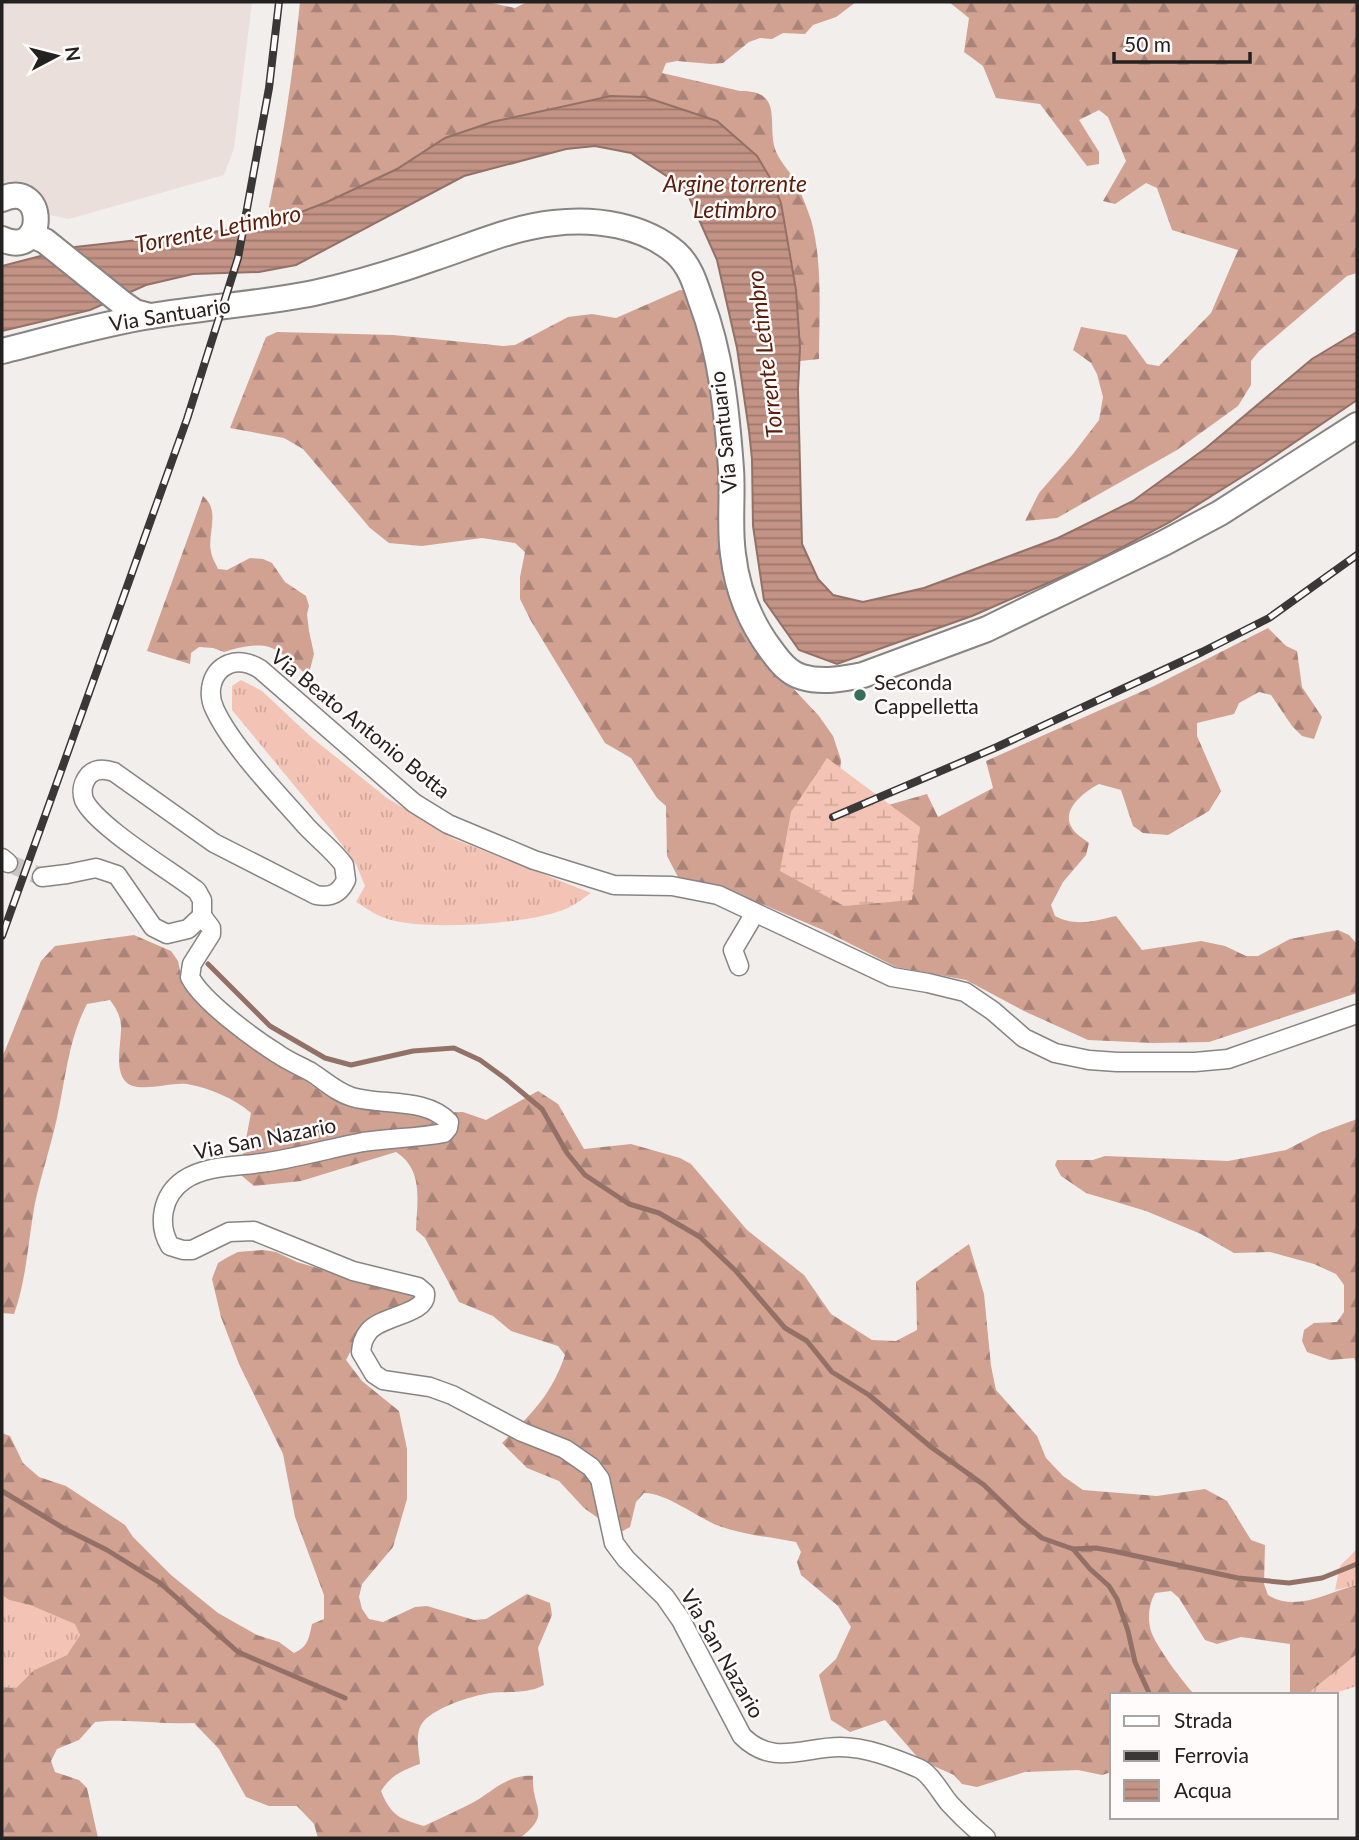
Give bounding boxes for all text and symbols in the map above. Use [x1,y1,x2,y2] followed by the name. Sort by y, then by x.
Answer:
[21,21,91,91] north arrow
[1114,21,1250,65] scale bar
[1124,31,1171,56] text: 50 m
[61,45,86,63] text: N
[662,169,807,223] water label: Argine torrente Letimbro
[132,198,303,258] water label: Torrente Letimbro
[740,269,788,439] water label: Torrente Letimbro
[107,292,232,335] street label: Via Santuario
[704,370,741,494] street label: Via Santuario
[266,643,455,803] street label: Via Beato Antonio Botta
[874,669,979,718] place label: Seconda Cappelletta
[852,687,868,703] marker: Seconda Cappelletta
[191,1111,338,1164] street label: Via San Nazario
[676,1584,770,1722] street label: Via San Nazario
[1110,1693,1338,1819] legend
[1174,1707,1233,1732] text: Strada
[1174,1742,1249,1767] text: Ferrovia
[1174,1777,1232,1802] text: Acqua

